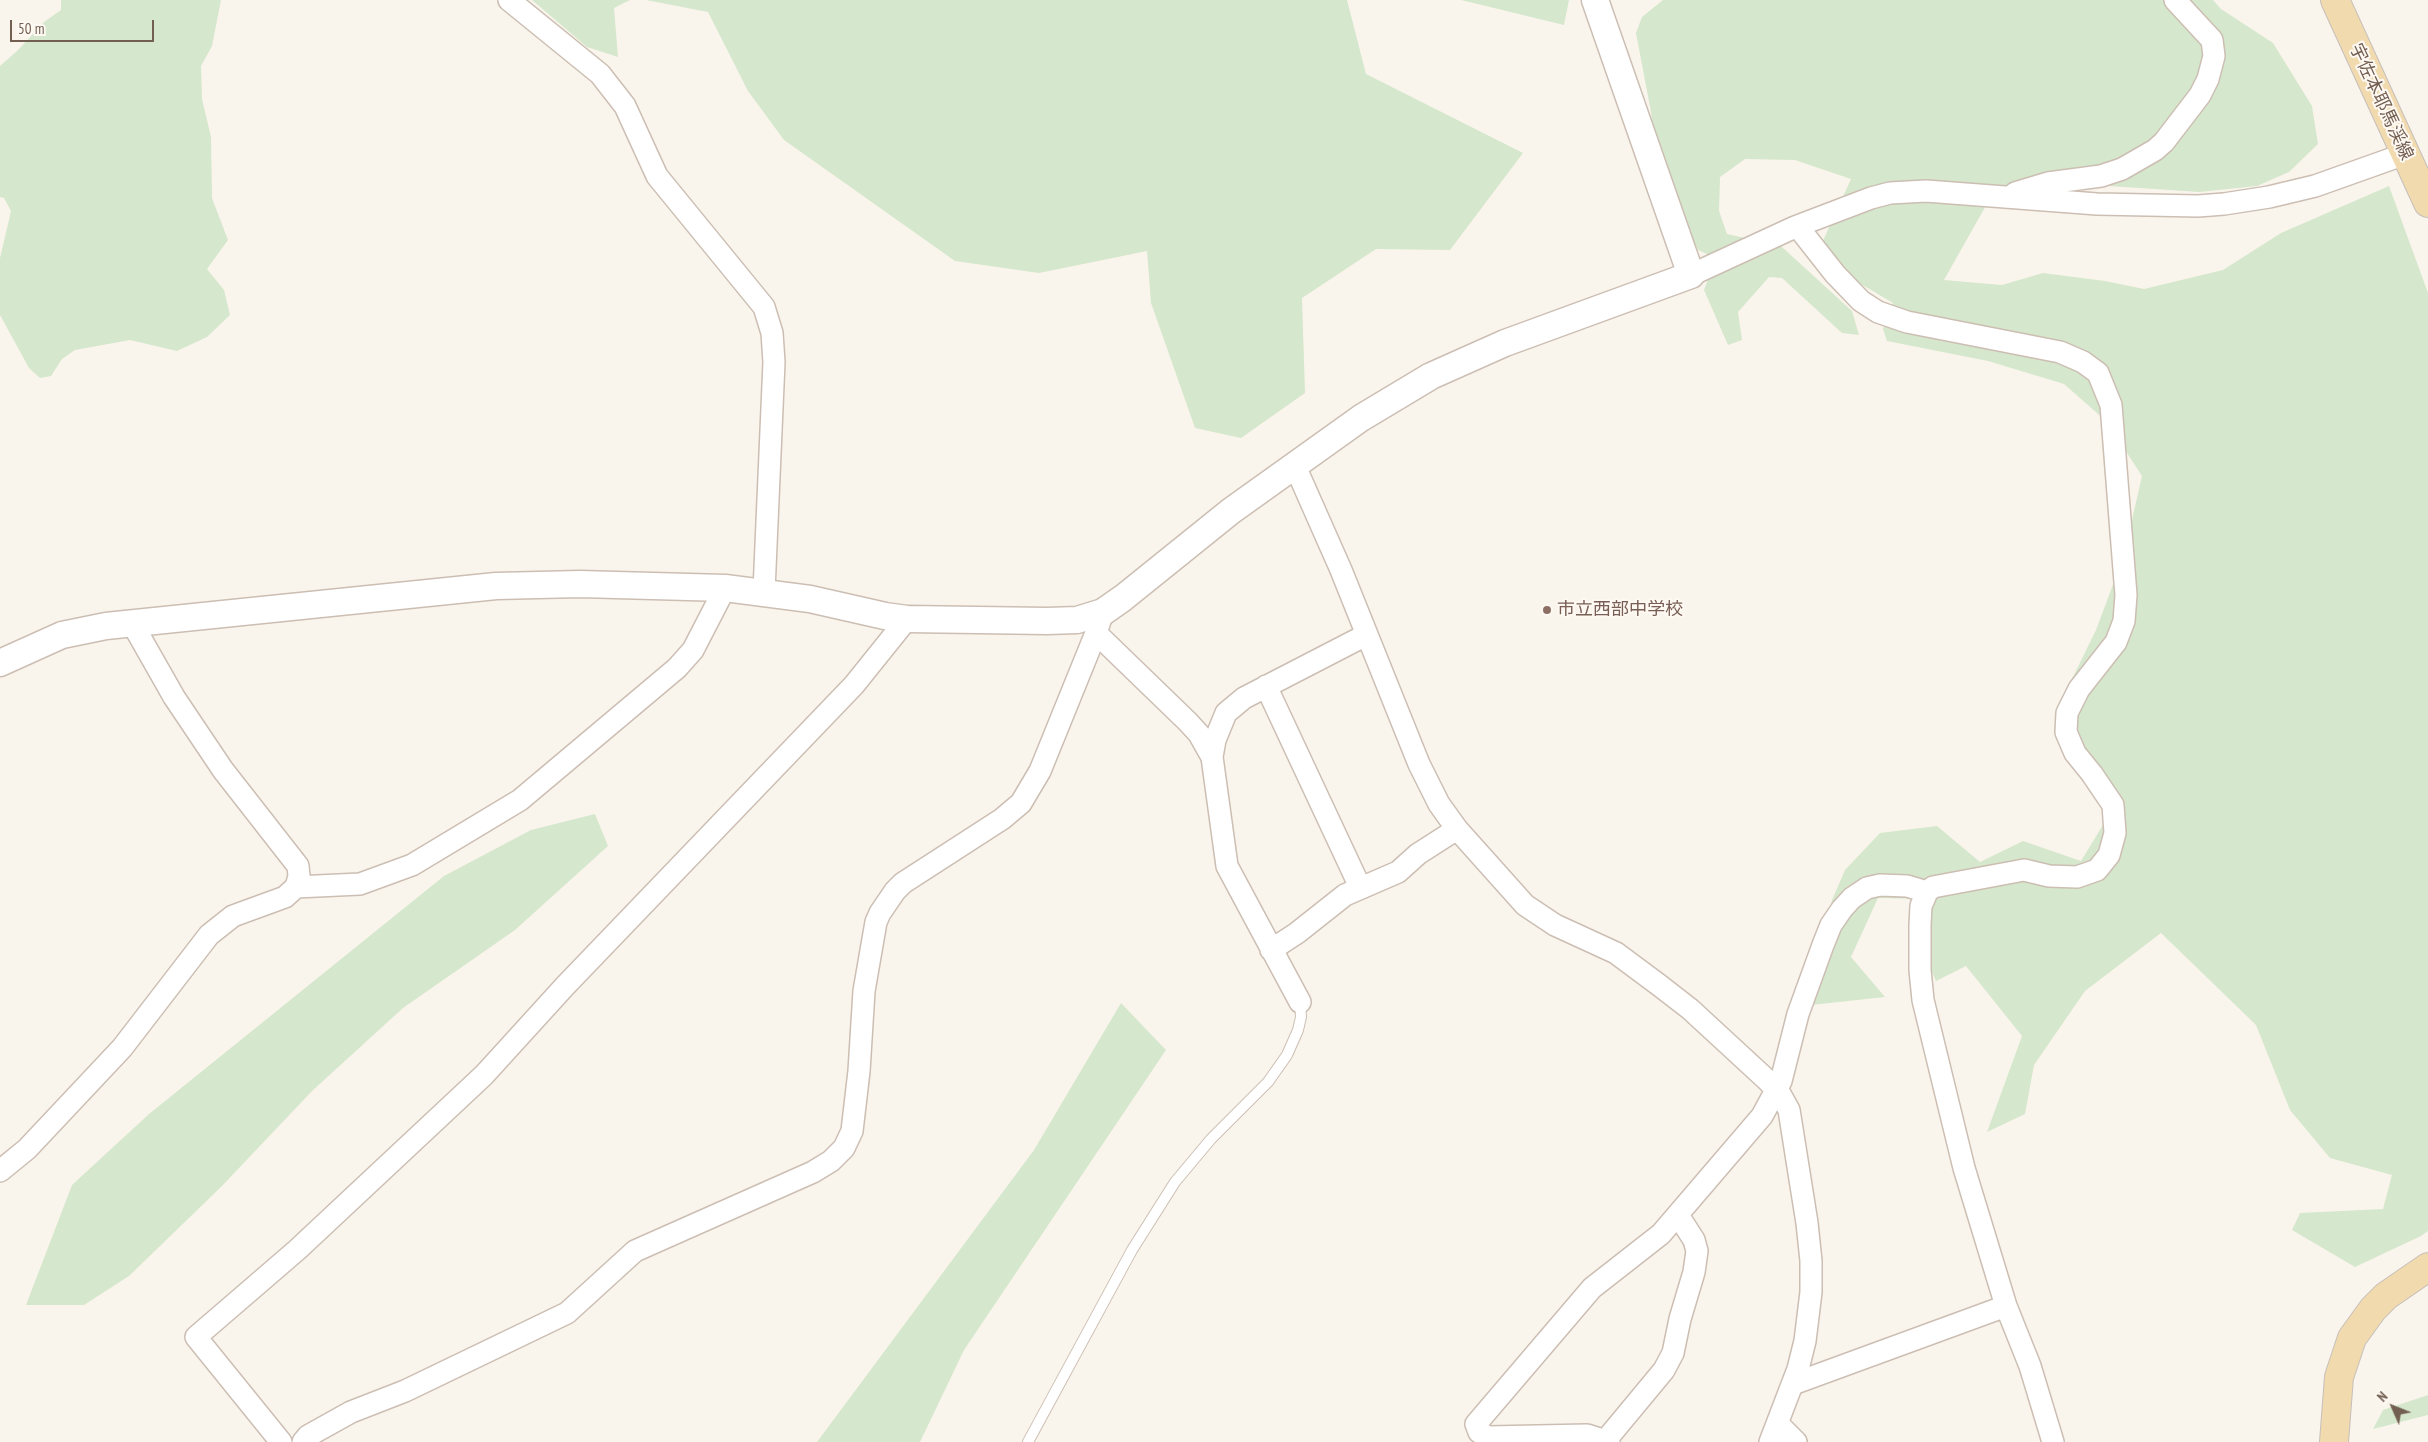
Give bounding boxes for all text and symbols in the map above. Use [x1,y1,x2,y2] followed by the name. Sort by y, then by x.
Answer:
[12,10,156,42] scale bar
[18,19,44,38] text: 50 m
[2345,40,2417,164] street label: 宇佐本耶馬渓線
[1557,599,1683,621] place label: 市立西部中学校
[1541,604,1553,616] marker: 市立西部中学校
[2368,1382,2418,1432] north arrow
[2373,1388,2391,1406] text: N

